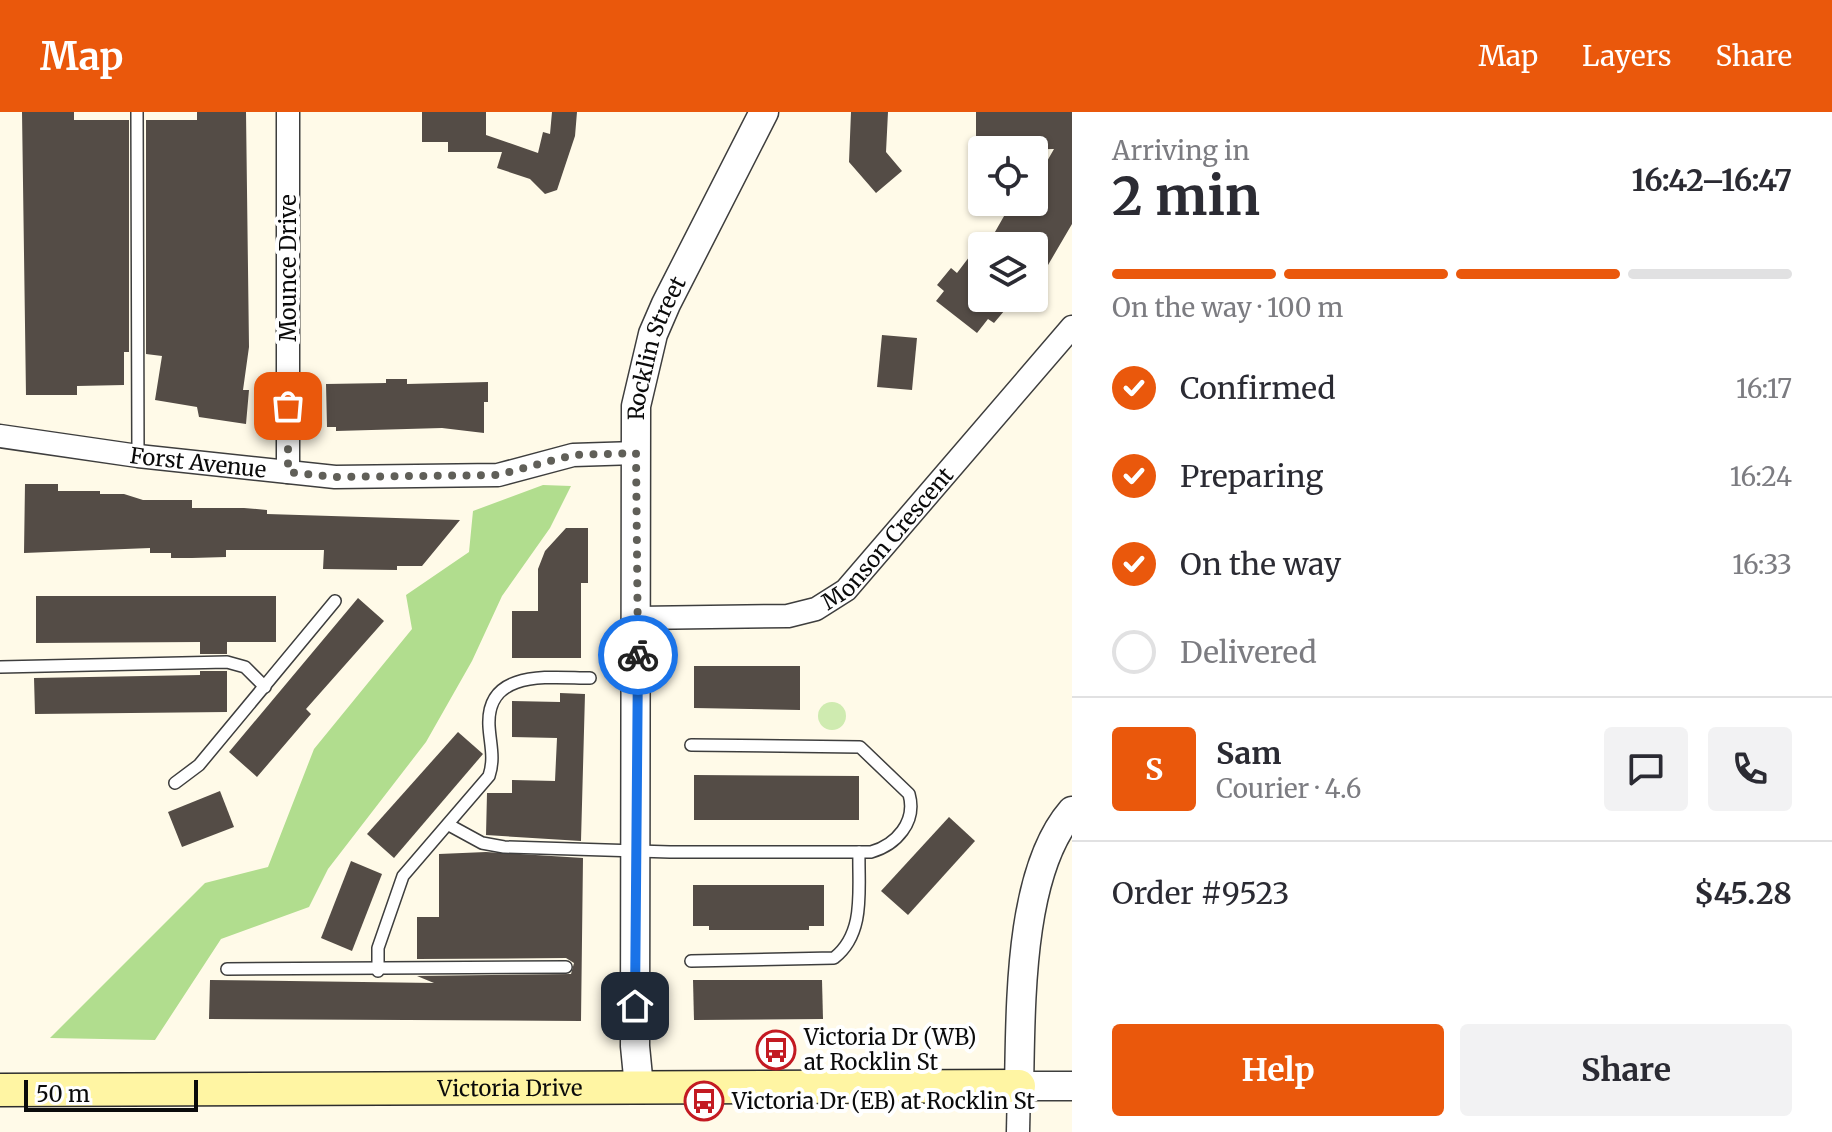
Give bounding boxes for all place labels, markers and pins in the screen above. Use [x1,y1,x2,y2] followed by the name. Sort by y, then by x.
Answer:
[254,372,322,440] pin
[601,972,669,1040] pin
[803,1023,976,1076] place label: Victoria Dr (WB) at Rocklin St
[755,1029,797,1071] bus stop icon: Victoria Dr (WB) at Rocklin St
[683,1080,725,1122] bus stop icon: Victoria Dr (EB) at Rocklin St
[731,1087,1035,1115] place label: Victoria Dr (EB) at Rocklin St

